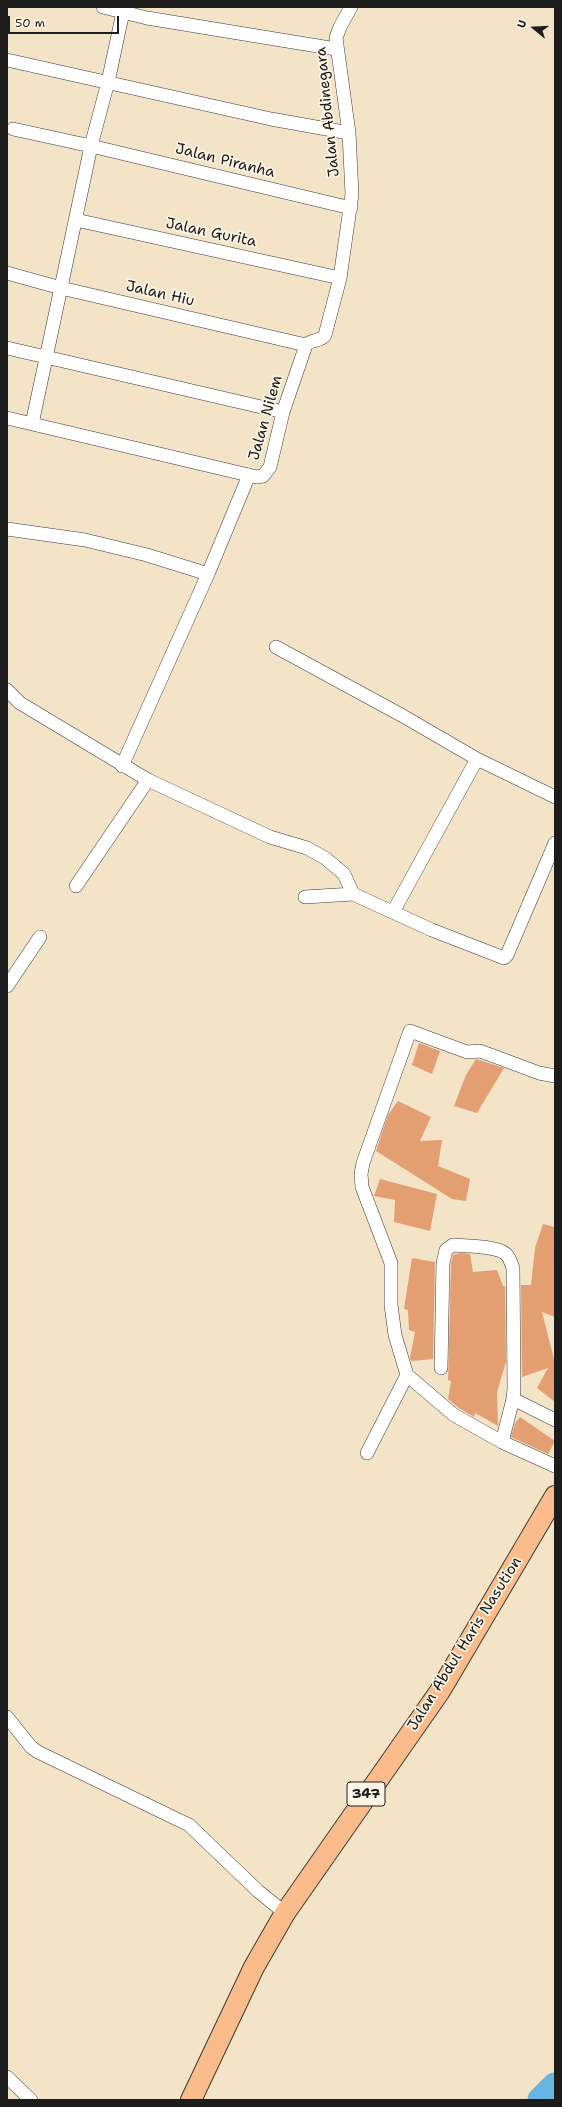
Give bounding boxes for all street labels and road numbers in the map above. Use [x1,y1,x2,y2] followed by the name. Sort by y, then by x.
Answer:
[312,46,344,178] street label: Jalan Abdinegara
[173,140,277,182] street label: Jalan Piranha
[164,215,258,251] street label: Jalan Gurita
[124,277,196,311] street label: Jalan Hiu
[245,373,287,463] street label: Jalan Nilem
[404,1554,526,1734] street label: Jalan Abdul Haris Nasution
[347,1782,385,1806] road number: 347

